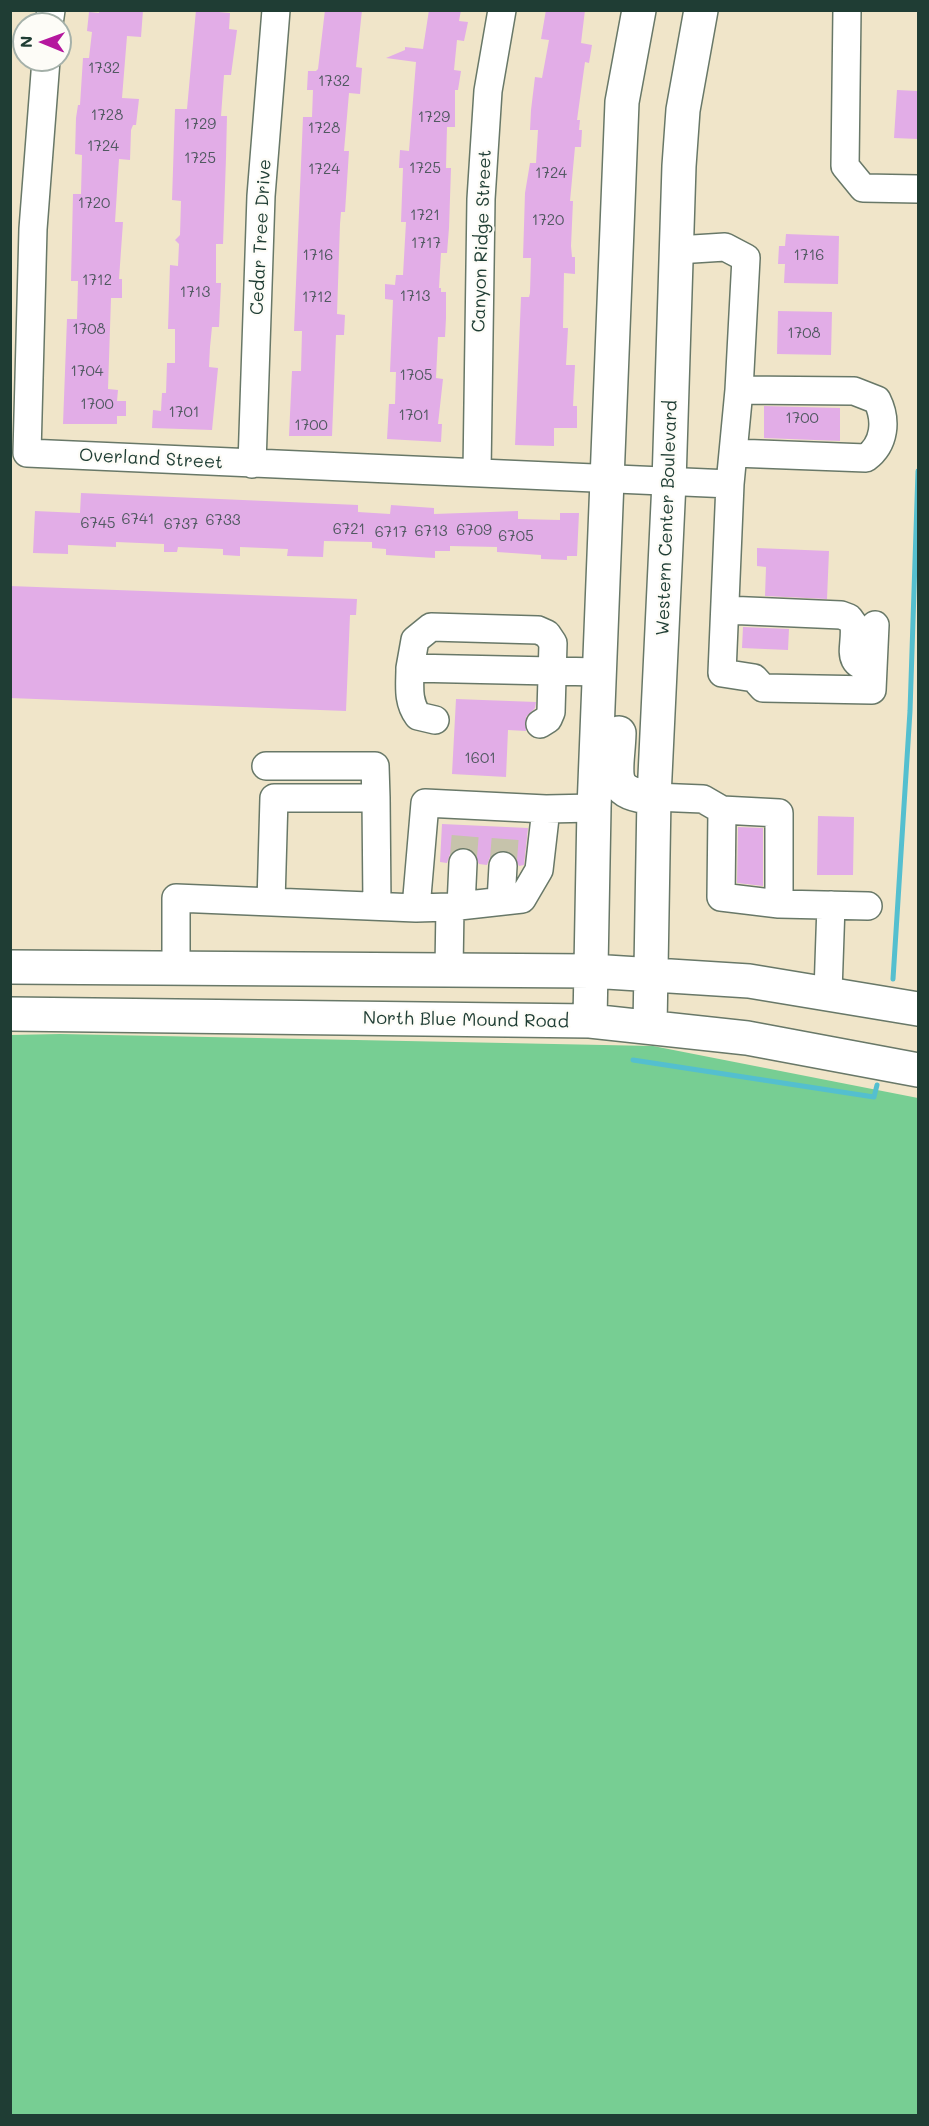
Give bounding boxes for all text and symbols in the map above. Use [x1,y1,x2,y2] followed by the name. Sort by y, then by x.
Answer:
[12,12,72,72] north arrow
[15,35,36,48] text: N
[88,59,120,77] house number: 1732
[318,72,350,90] house number: 1732
[91,106,123,124] house number: 1728
[418,108,450,126] house number: 1729
[184,115,216,133] house number: 1729
[308,119,340,137] house number: 1728
[87,137,119,155] house number: 1724
[184,149,216,167] house number: 1725
[468,149,496,333] street label: Canyon Ridge Street
[246,158,276,316] street label: Cedar Tree Drive
[409,159,441,177] house number: 1725
[308,160,340,178] house number: 1724
[535,164,567,182] house number: 1724
[78,194,110,212] house number: 1720
[410,206,440,224] house number: 1721
[532,211,564,229] house number: 1720
[411,234,441,252] house number: 1717
[303,246,333,264] house number: 1716
[794,246,824,264] house number: 1716
[82,271,112,289] house number: 1712
[180,283,210,301] house number: 1713
[400,287,430,305] house number: 1713
[302,288,332,306] house number: 1712
[72,320,106,338] house number: 1708
[787,324,821,342] house number: 1708
[70,362,104,380] house number: 1704
[399,366,433,384] house number: 1705
[80,395,114,413] house number: 1700
[652,400,682,636] street label: Western Center Boulevard
[168,403,200,421] house number: 1701
[398,406,430,424] house number: 1701
[785,409,819,427] house number: 1700
[294,416,328,434] house number: 1700
[78,444,224,474] street label: Overland Street
[122,510,154,528] house number: 6741
[206,511,240,529] house number: 6733
[81,514,115,532] house number: 6745
[164,515,198,533] house number: 6737
[333,520,365,538] house number: 6721
[456,521,492,539] house number: 6709
[415,522,447,540] house number: 6713
[375,523,407,541] house number: 6717
[498,527,534,545] house number: 6705
[464,749,496,767] house number: 1601
[363,1007,569,1033] street label: North Blue Mound Road

